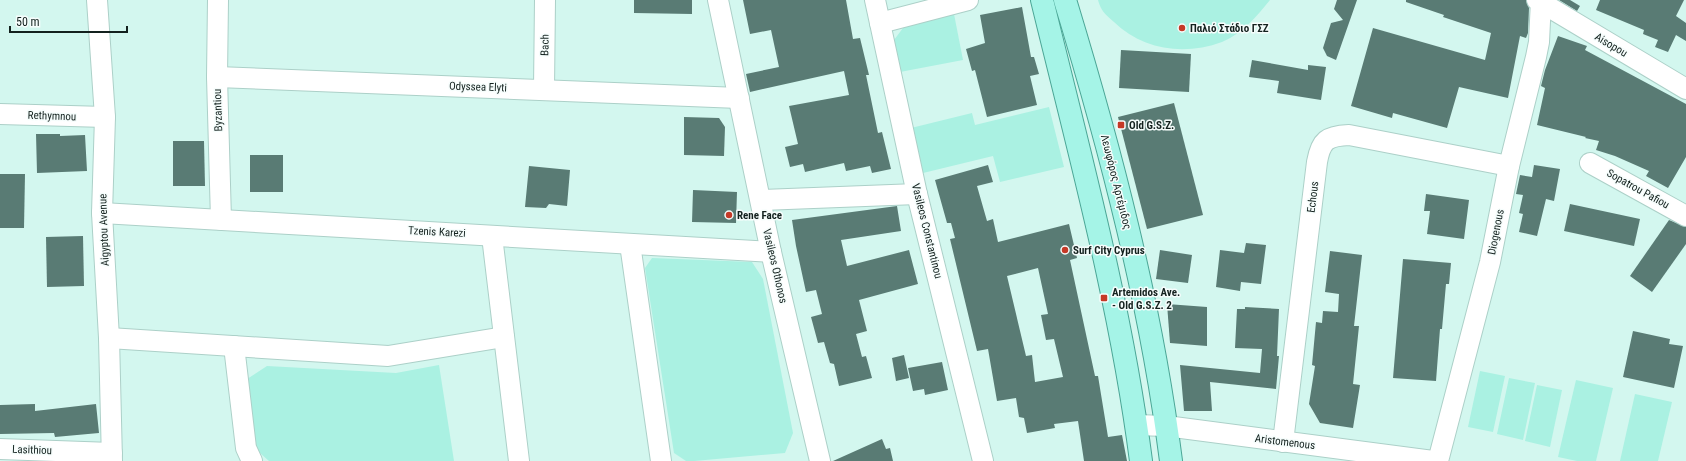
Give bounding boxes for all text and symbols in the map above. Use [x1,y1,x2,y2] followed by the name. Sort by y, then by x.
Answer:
[10,8,127,34] scale bar
[16,15,40,29] text: 50 m
[1190,22,1269,35] place label: Παλιό Στάδιο ΓΣΖ
[1177,23,1187,33] marker: Παλιό Στάδιο ΓΣΖ
[1592,30,1630,60] street label: Aisopou
[538,34,552,56] street label: Bach
[449,79,507,95] street label: Odyssea Elyti
[211,88,225,132] street label: Byzantiou
[27,109,77,123] street label: Rethymnou
[1129,119,1174,132] place label: Old G.S.Z.
[1116,120,1126,130] marker: Old G.S.Z.
[1098,133,1134,231] street label: Λεωφόρος Αρτέμιδος
[1605,167,1671,211] street label: Sopatrou Pafiou
[1305,181,1321,213] street label: Echous
[909,182,945,280] street label: Vasileos Constantinou
[96,194,112,266] street label: Aigyptou Avenue
[1485,208,1507,256] street label: Diogenous
[737,209,782,222] place label: Rene Face
[724,210,734,220] marker: Rene Face
[408,224,466,240] street label: Tzenis Karezi
[760,227,790,305] street label: Vasileos Othonos
[1073,244,1145,257] place label: Surf City Cyprus
[1060,245,1070,255] marker: Surf City Cyprus
[1112,286,1180,312] place label: Artemidos Ave. - Old G.S.Z. 2
[1099,293,1109,303] marker: Artemidos Ave. - Old G.S.Z. 2
[1254,432,1316,452] street label: Aristomenous
[12,443,52,457] street label: Lasithiou

